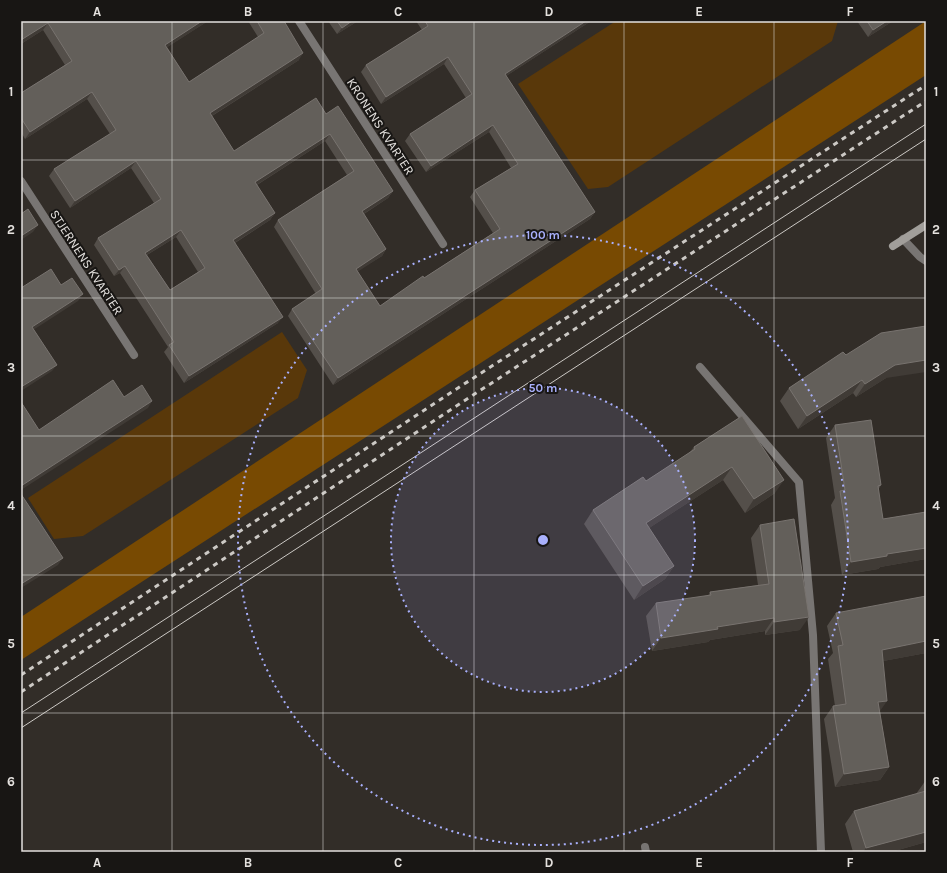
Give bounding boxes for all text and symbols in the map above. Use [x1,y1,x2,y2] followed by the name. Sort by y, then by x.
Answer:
[93,4,101,19] text: A
[244,4,252,19] text: B
[394,4,402,19] text: C
[545,4,554,19] text: D
[695,4,703,19] text: E
[846,4,854,19] text: F
[344,75,417,177] street label: KRONENS KVARTER
[9,84,13,99] text: 1
[934,84,938,99] text: 1
[47,207,126,318] street label: STJERNENS KVARTER
[7,222,15,237] text: 2
[932,222,940,237] text: 2
[526,228,560,242] text: 100 m
[7,360,15,375] text: 3
[932,360,940,375] text: 3
[529,381,558,395] text: 50 m
[7,498,15,513] text: 4
[932,498,940,513] text: 4
[536,533,550,547] centre of rings
[7,636,15,651] text: 5
[932,636,940,651] text: 5
[7,774,15,789] text: 6
[932,774,940,789] text: 6
[93,855,101,870] text: A
[244,855,252,870] text: B
[394,855,402,870] text: C
[545,855,554,870] text: D
[695,855,703,870] text: E
[846,855,854,870] text: F

